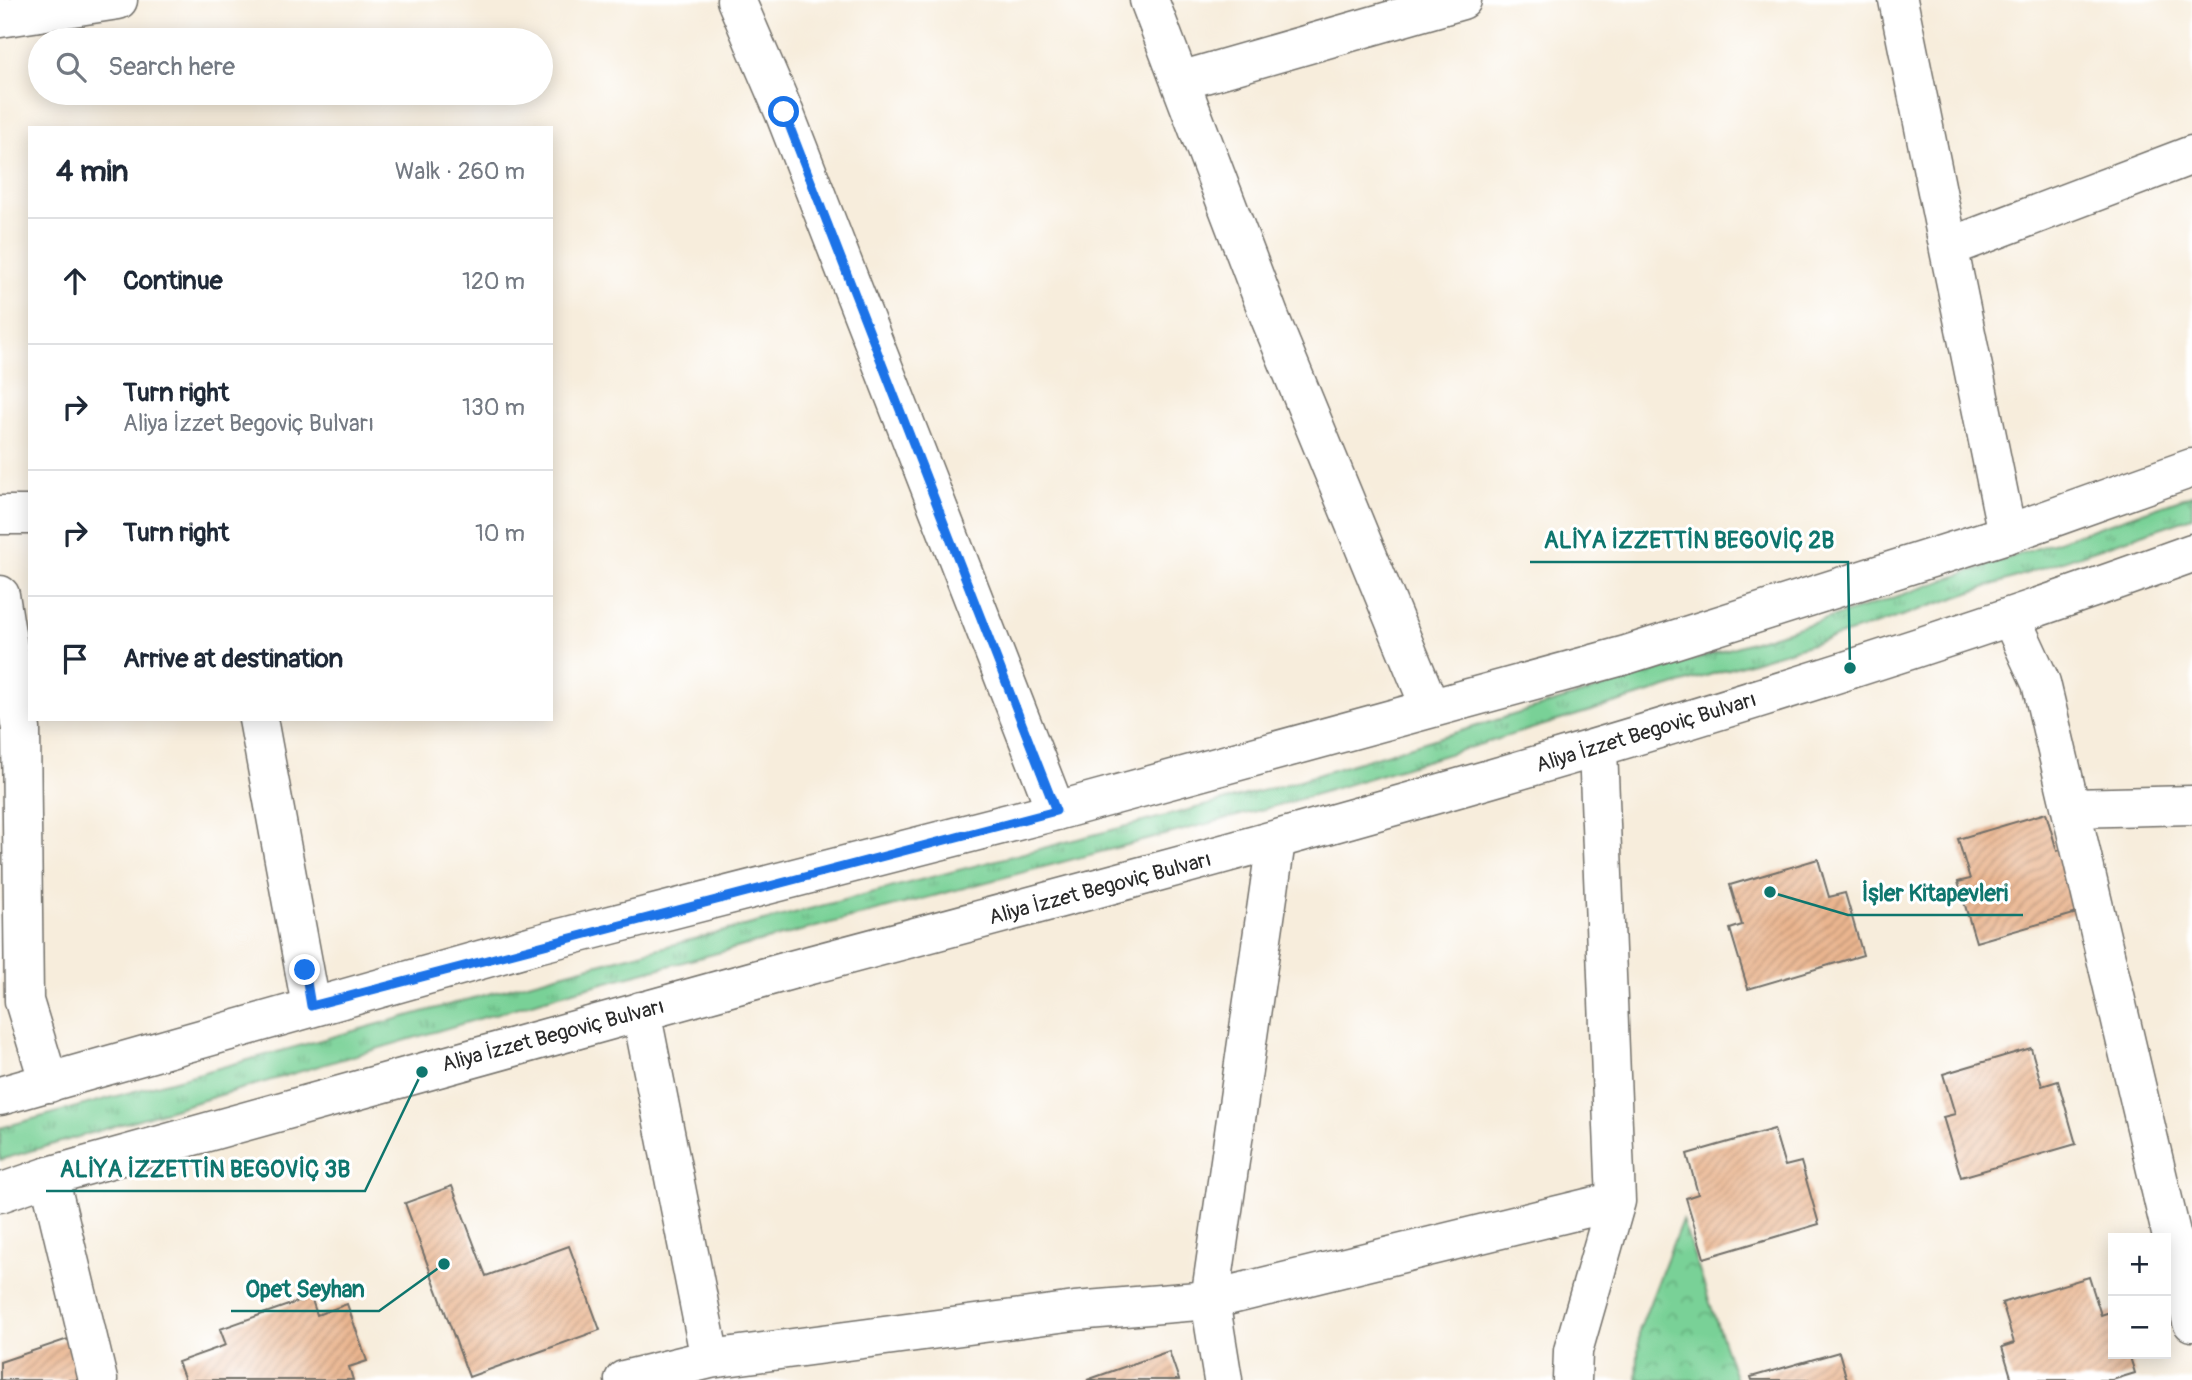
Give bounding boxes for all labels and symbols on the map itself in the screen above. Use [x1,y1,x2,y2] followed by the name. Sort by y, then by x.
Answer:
[768,96,799,127] route start
[1530,518,1848,562] callout: ALİYA İZZETTİN BEGOVİÇ 2B
[1544,526,1834,555] text: ALİYA İZZETTİN BEGOVİÇ 2B
[1533,686,1760,779] street label: Aliya İzzet Begoviç Bulvarı
[986,846,1214,931] street label: Aliya İzzet Begoviç Bulvarı
[1848,871,2023,915] callout: İşler Kitapevleri
[1862,879,2008,908] text: İşler Kitapevleri
[289,954,320,985] route end
[439,993,667,1078] street label: Aliya İzzet Begoviç Bulvarı
[46,1147,365,1191] callout: ALİYA İZZETTİN BEGOVİÇ 3B
[60,1155,350,1184] text: ALİYA İZZETTİN BEGOVİÇ 3B
[231,1267,379,1311] callout: Opet Seyhan
[245,1275,365,1304] text: Opet Seyhan

